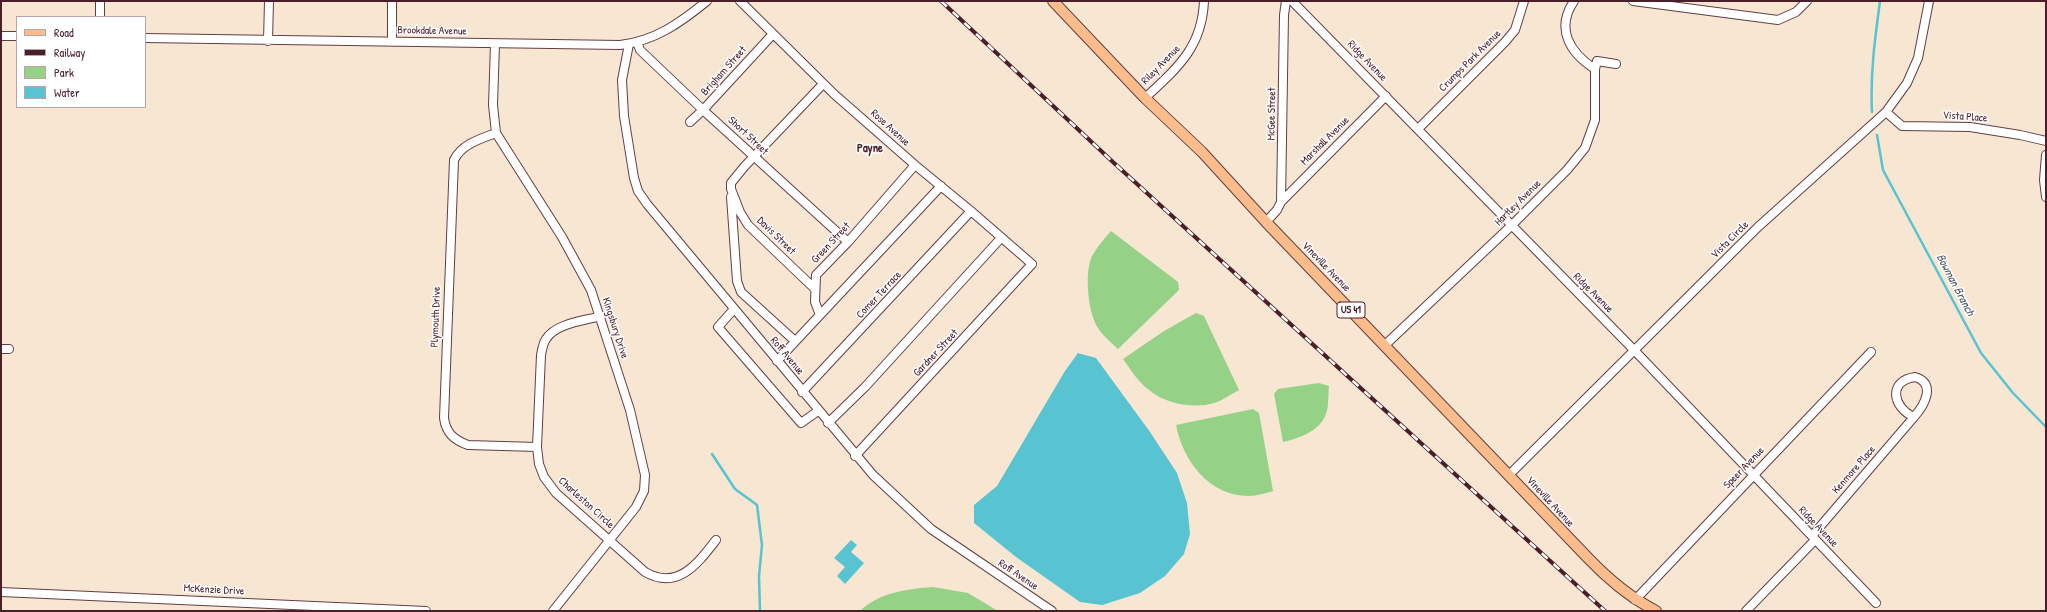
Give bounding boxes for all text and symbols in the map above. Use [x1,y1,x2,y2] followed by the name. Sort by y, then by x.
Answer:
[16,16,146,108] legend
[54,24,74,41] text: Road
[397,24,467,38] street label: Brookdale Avenue
[1436,27,1504,95] street label: Crumps Park Avenue
[1344,38,1390,84] street label: Ridge Avenue
[1139,42,1183,88] street label: Riley Avenue
[54,44,85,61] text: Railway
[698,44,750,98] street label: Brigham Street
[54,64,74,81] text: Park
[54,84,80,101] text: Water
[1265,87,1279,141] street label: McGee Street
[868,107,912,149] street label: Rose Avenue
[1942,109,1988,125] street label: Vista Place
[725,114,771,158] street label: Short Street
[1298,114,1352,168] street label: Marshall Avenue
[857,142,883,156] district label: Payne
[1492,177,1544,229] street label: Hartley Avenue
[754,214,798,258] street label: Davis Street
[1708,218,1752,262] street label: Vista Circle
[809,220,853,266] street label: Green Street
[1299,239,1353,295] street label: Vineville Avenue
[1933,252,1977,318] water label: Bowman Branch
[854,269,904,321] street label: Comer Terrace
[1570,270,1616,316] street label: Ridge Avenue
[428,286,444,348] street label: Plymouth Drive
[599,296,631,360] street label: Kingsbury Drive
[1337,302,1365,318] road number: US 41
[911,327,961,379] street label: Gardner Street
[767,334,807,378] street label: Roff Avenue
[1830,443,1878,497] street label: Kenmore Place
[1721,444,1767,492] street label: Speer Avenue
[555,474,617,532] street label: Charleston Circle
[1523,474,1577,530] street label: Vineville Avenue
[1795,504,1841,550] street label: Ridge Avenue
[995,557,1041,593] street label: Roff Avenue
[183,582,245,598] street label: McKenzie Drive

